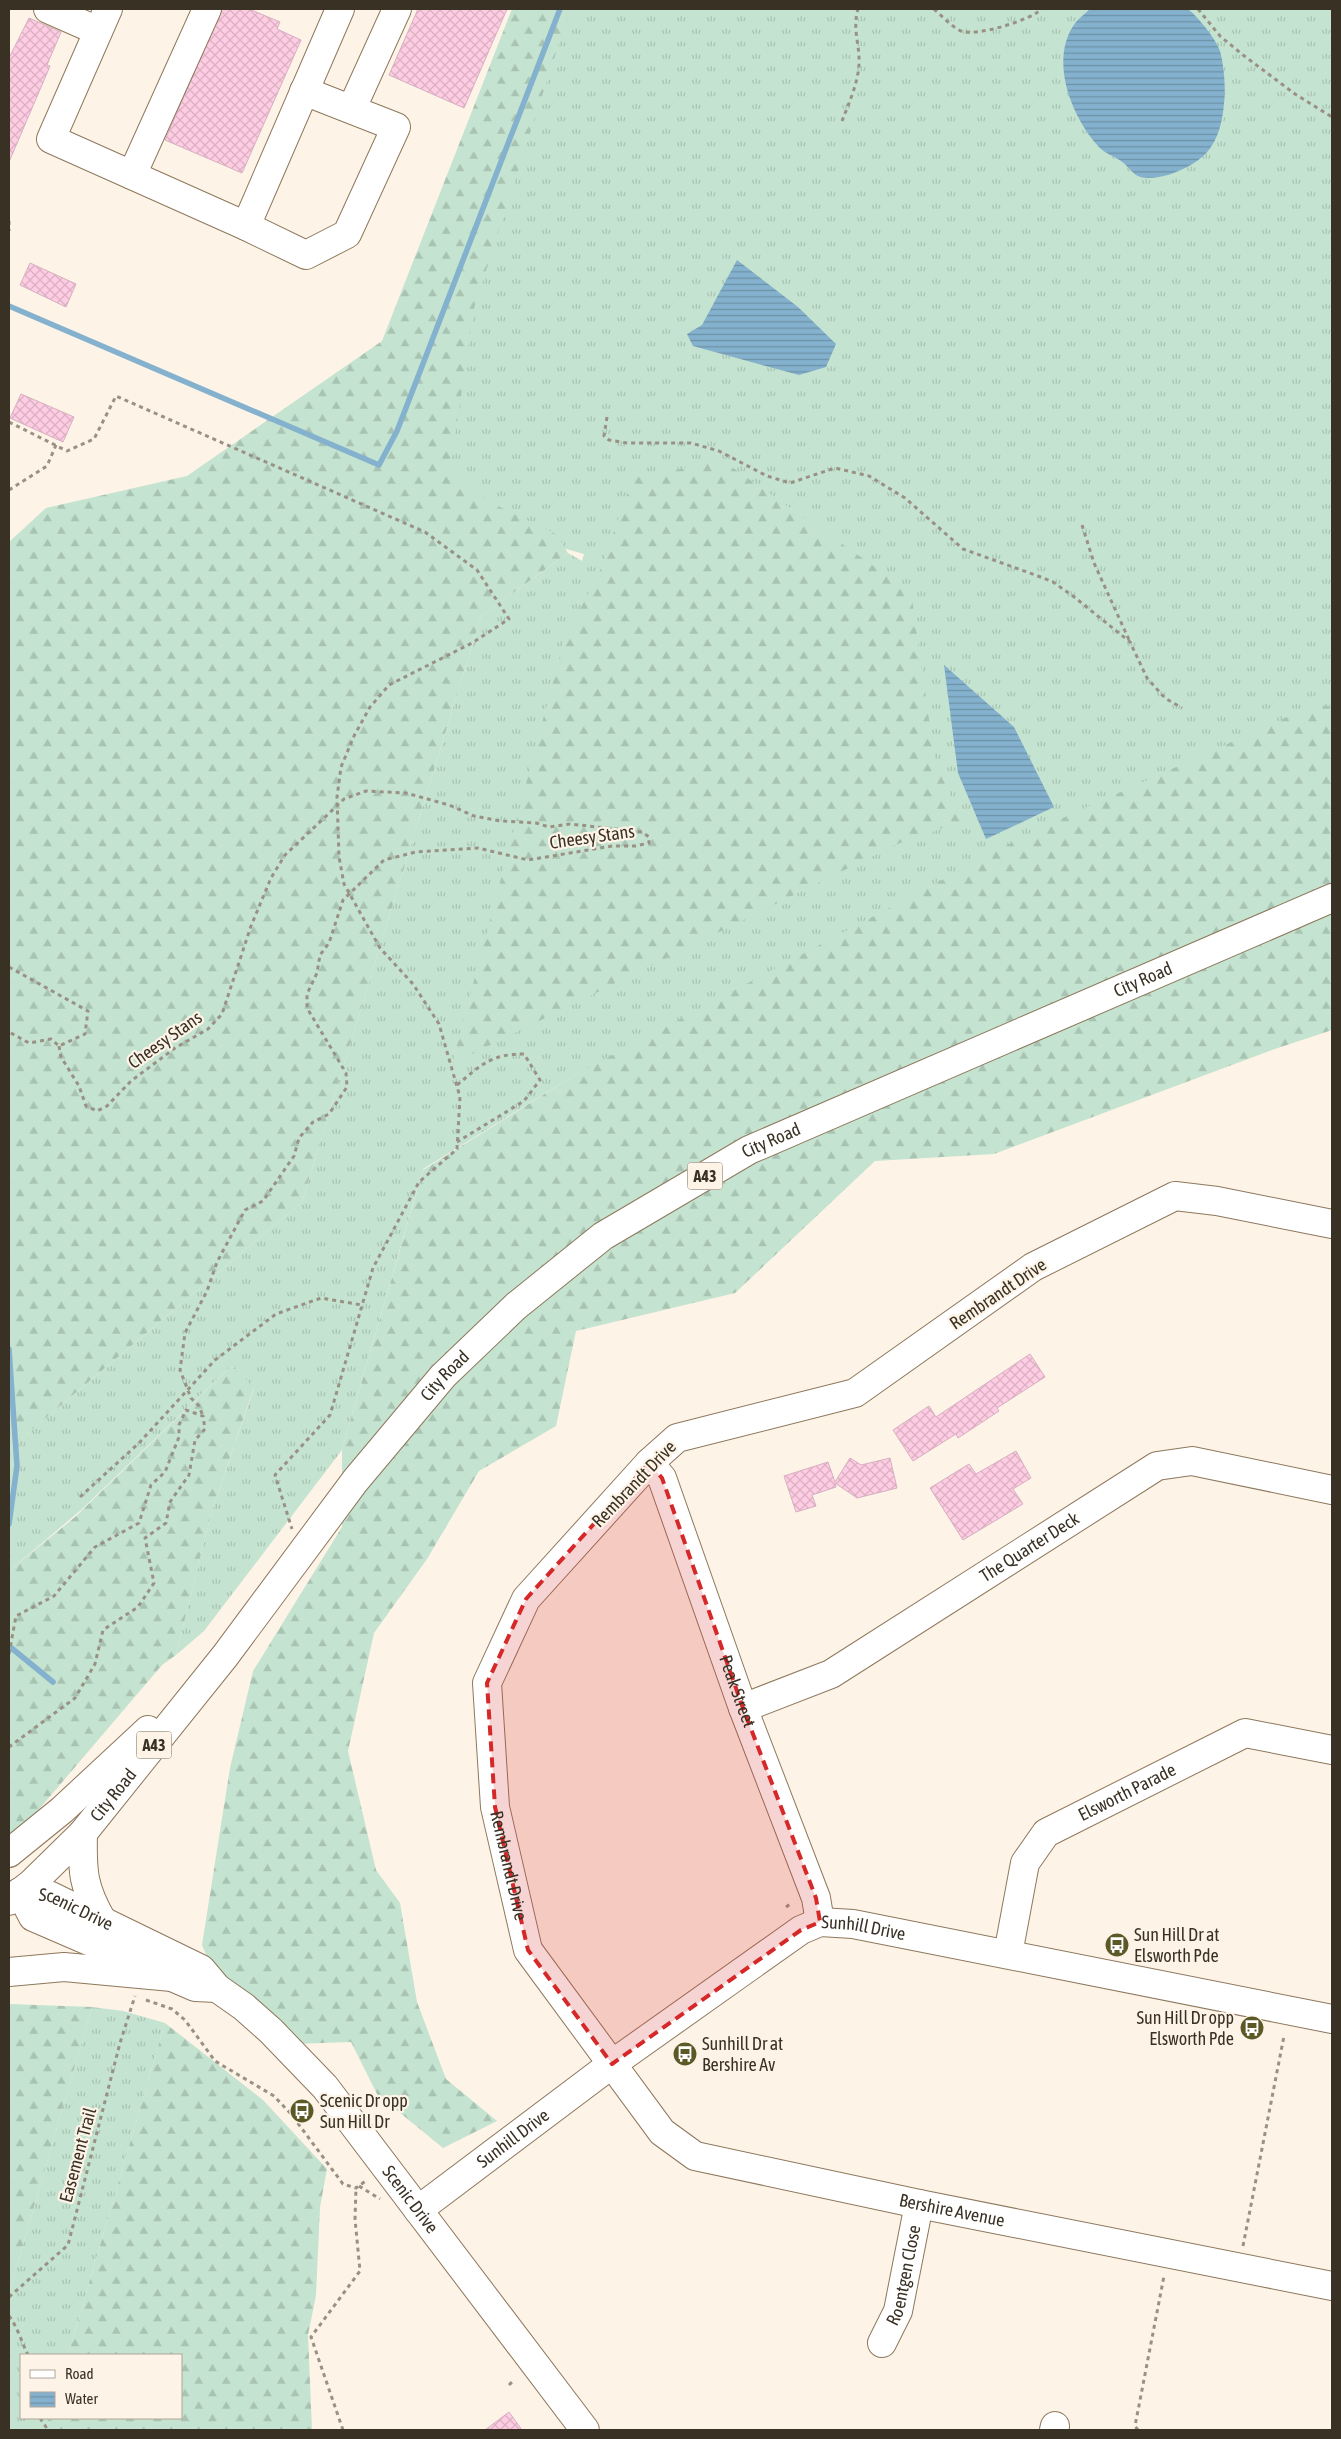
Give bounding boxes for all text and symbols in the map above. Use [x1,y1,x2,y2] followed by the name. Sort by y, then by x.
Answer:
[548,820,636,853] street label: Cheesy Stans
[1110,957,1175,1001] street label: City Road
[124,1006,206,1073] street label: Cheesy Stans
[738,1118,804,1162] street label: City Road
[688,1162,722,1190] road number: A43
[945,1254,1050,1334] street label: Rembrandt Drive
[416,1346,473,1405] street label: City Road
[587,1436,680,1531] street label: Rembrandt Drive
[976,1507,1083,1586] street label: The Quarter Deck
[715,1652,760,1730] street label: Peak Street
[136,1732,172,1758] road number: A43
[1075,1759,1179,1825] street label: Elsworth Parade
[85,1764,140,1826] street label: City Road
[486,1809,532,1922] street label: Rembrandt Drive
[38,1884,116,1935] street label: Scenic Drive
[821,1911,907,1944] street label: Sunhill Drive
[1134,1924,1219,1966] place label: Sun Hill Dr at Elsworth Pde
[1104,1932,1130,1958] bus stop icon: Sun Hill Dr at Elsworth Pde
[1137,2007,1234,2049] place label: Sun Hill Dr opp Elsworth Pde
[1239,2015,1265,2041] bus stop icon: Sun Hill Dr opp Elsworth Pde
[702,2033,783,2075] place label: Sunhill Dr at Bershire Av
[672,2041,698,2067] bus stop icon: Sunhill Dr at Bershire Av
[320,2090,408,2132] place label: Scenic Dr opp Sun Hill Dr
[289,2098,315,2124] bus stop icon: Scenic Dr opp Sun Hill Dr
[473,2104,553,2172] street label: Sunhill Drive
[55,2105,100,2205] street label: Easement Trail
[378,2161,443,2237] street label: Scenic Drive
[897,2189,1007,2231] street label: Bershire Avenue
[882,2223,925,2329] street label: Roentgen Close
[20,2354,182,2419] legend
[65,2365,94,2382] text: Road
[65,2390,98,2407] text: Water

